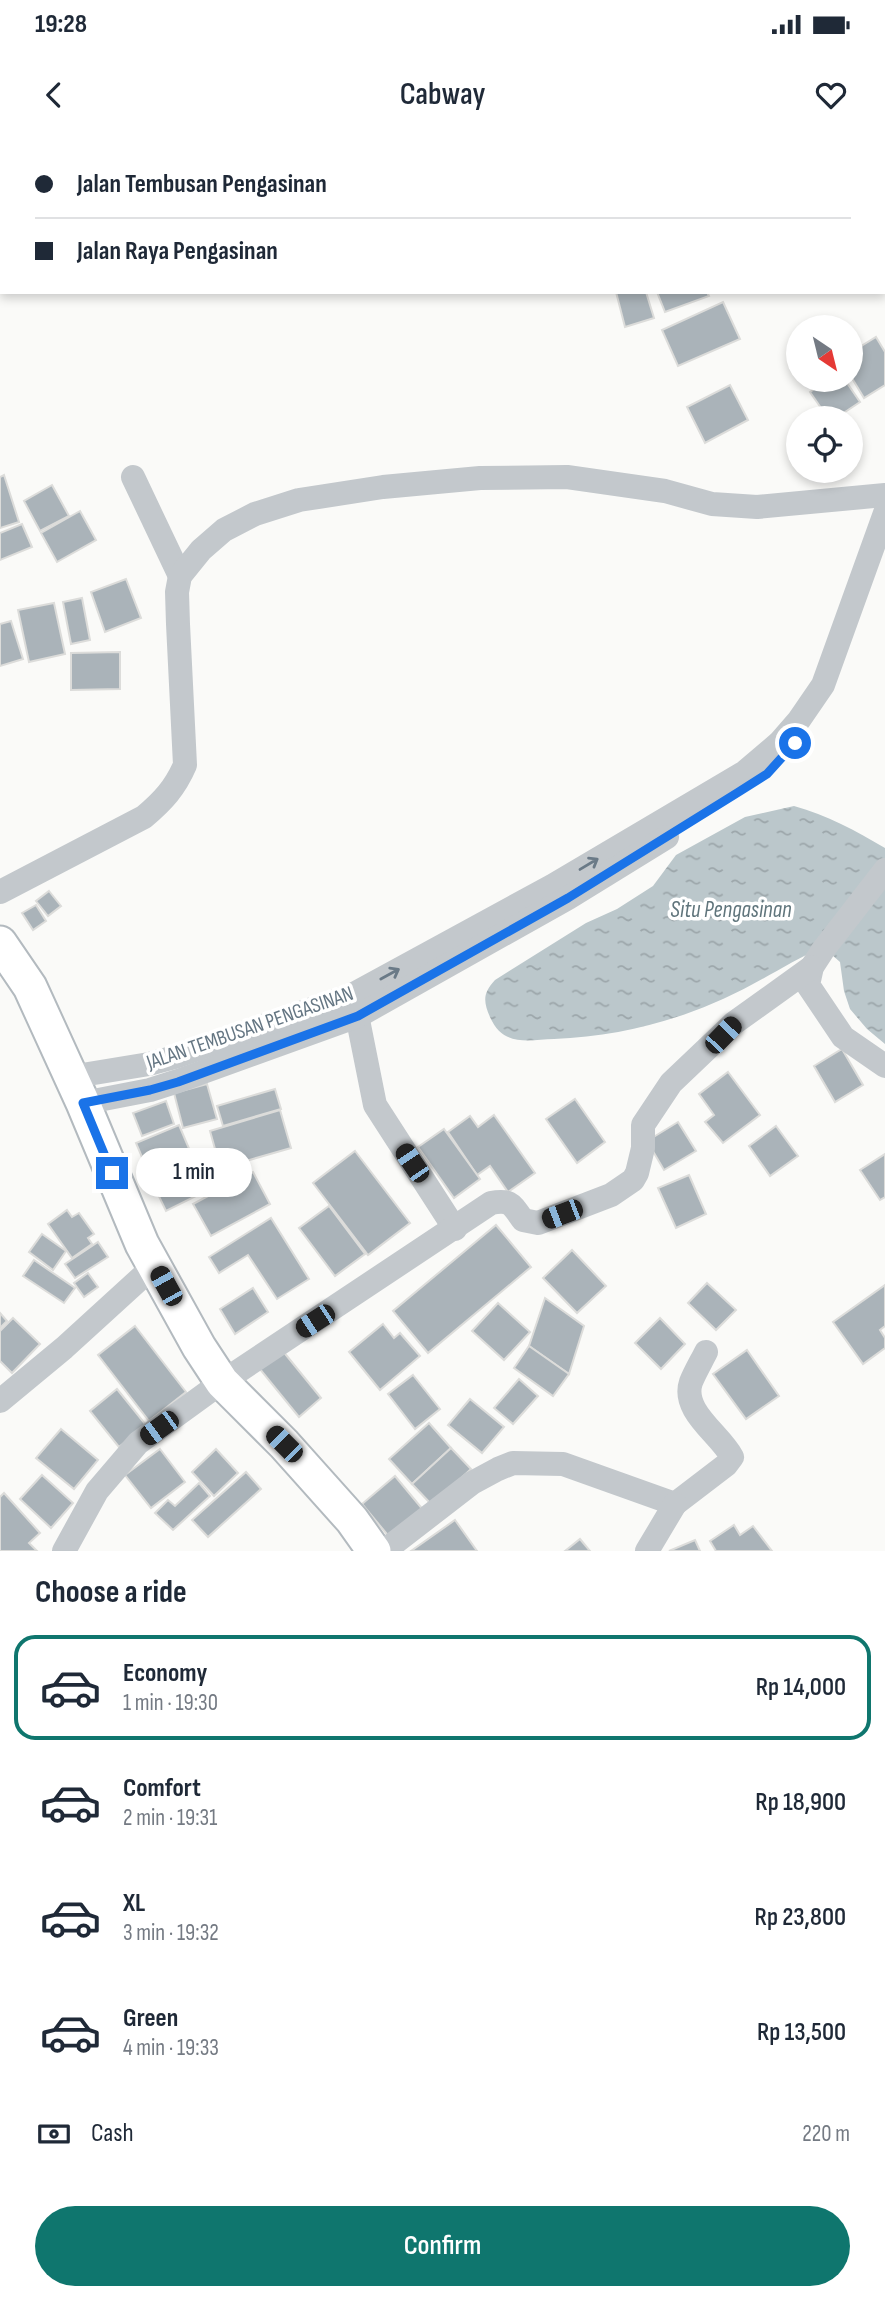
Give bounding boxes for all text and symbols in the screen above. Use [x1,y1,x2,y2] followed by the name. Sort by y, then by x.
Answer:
[35,9,87,40] text: 19:28
[400,75,485,114] text: Cabway
[35,76,73,114] icon: back
[812,76,850,114] icon: heart
[77,169,327,200] text: Jalan Tembusan Pengasinan
[77,236,278,267] text: Jalan Raya Pengasinan
[786,315,863,392] north arrow
[786,315,863,483] map controls
[786,406,863,483] button: locate
[779,727,811,759] route start
[579,857,599,871] one-way arrow
[670,896,792,924] water label: Situ Pengasinan
[379,967,400,980] one-way arrow
[142,981,357,1075] street label: JALAN TEMBUSAN PENGASINAN
[701,1013,746,1057] car
[392,1140,433,1186] car
[136,1149,252,1198] callout: 1 min
[96,1157,128,1189] route end
[173,1158,215,1186] text: 1 min
[539,1197,586,1231] car
[147,1263,186,1309] car
[292,1301,339,1341] car
[136,1407,183,1449] car
[262,1422,307,1466] car
[35,1573,187,1612] text: Choose a ride
[39,1656,102,1719] icon: car
[123,1658,207,1689] text: Economy
[756,1672,846,1703] text: Rp 14,000
[123,1689,218,1717] text: 1 min · 19:30
[39,1771,102,1834] icon: car
[123,1773,201,1804] text: Comfort
[755,1787,846,1818] text: Rp 18,900
[123,1804,217,1832] text: 2 min · 19:31
[39,1886,102,1949] icon: car
[123,1888,145,1919] text: XL
[755,1902,846,1933] text: Rp 23,800
[123,1919,219,1947] text: 3 min · 19:32
[39,2001,102,2064] icon: car
[123,2003,178,2034] text: Green
[757,2017,846,2048] text: Rp 13,500
[123,2034,219,2062] text: 4 min · 19:33
[35,2115,73,2153] icon: cash
[91,2118,134,2149] text: Cash
[802,2120,850,2148] text: 220 m
[35,2206,850,2286] button: Confirm

